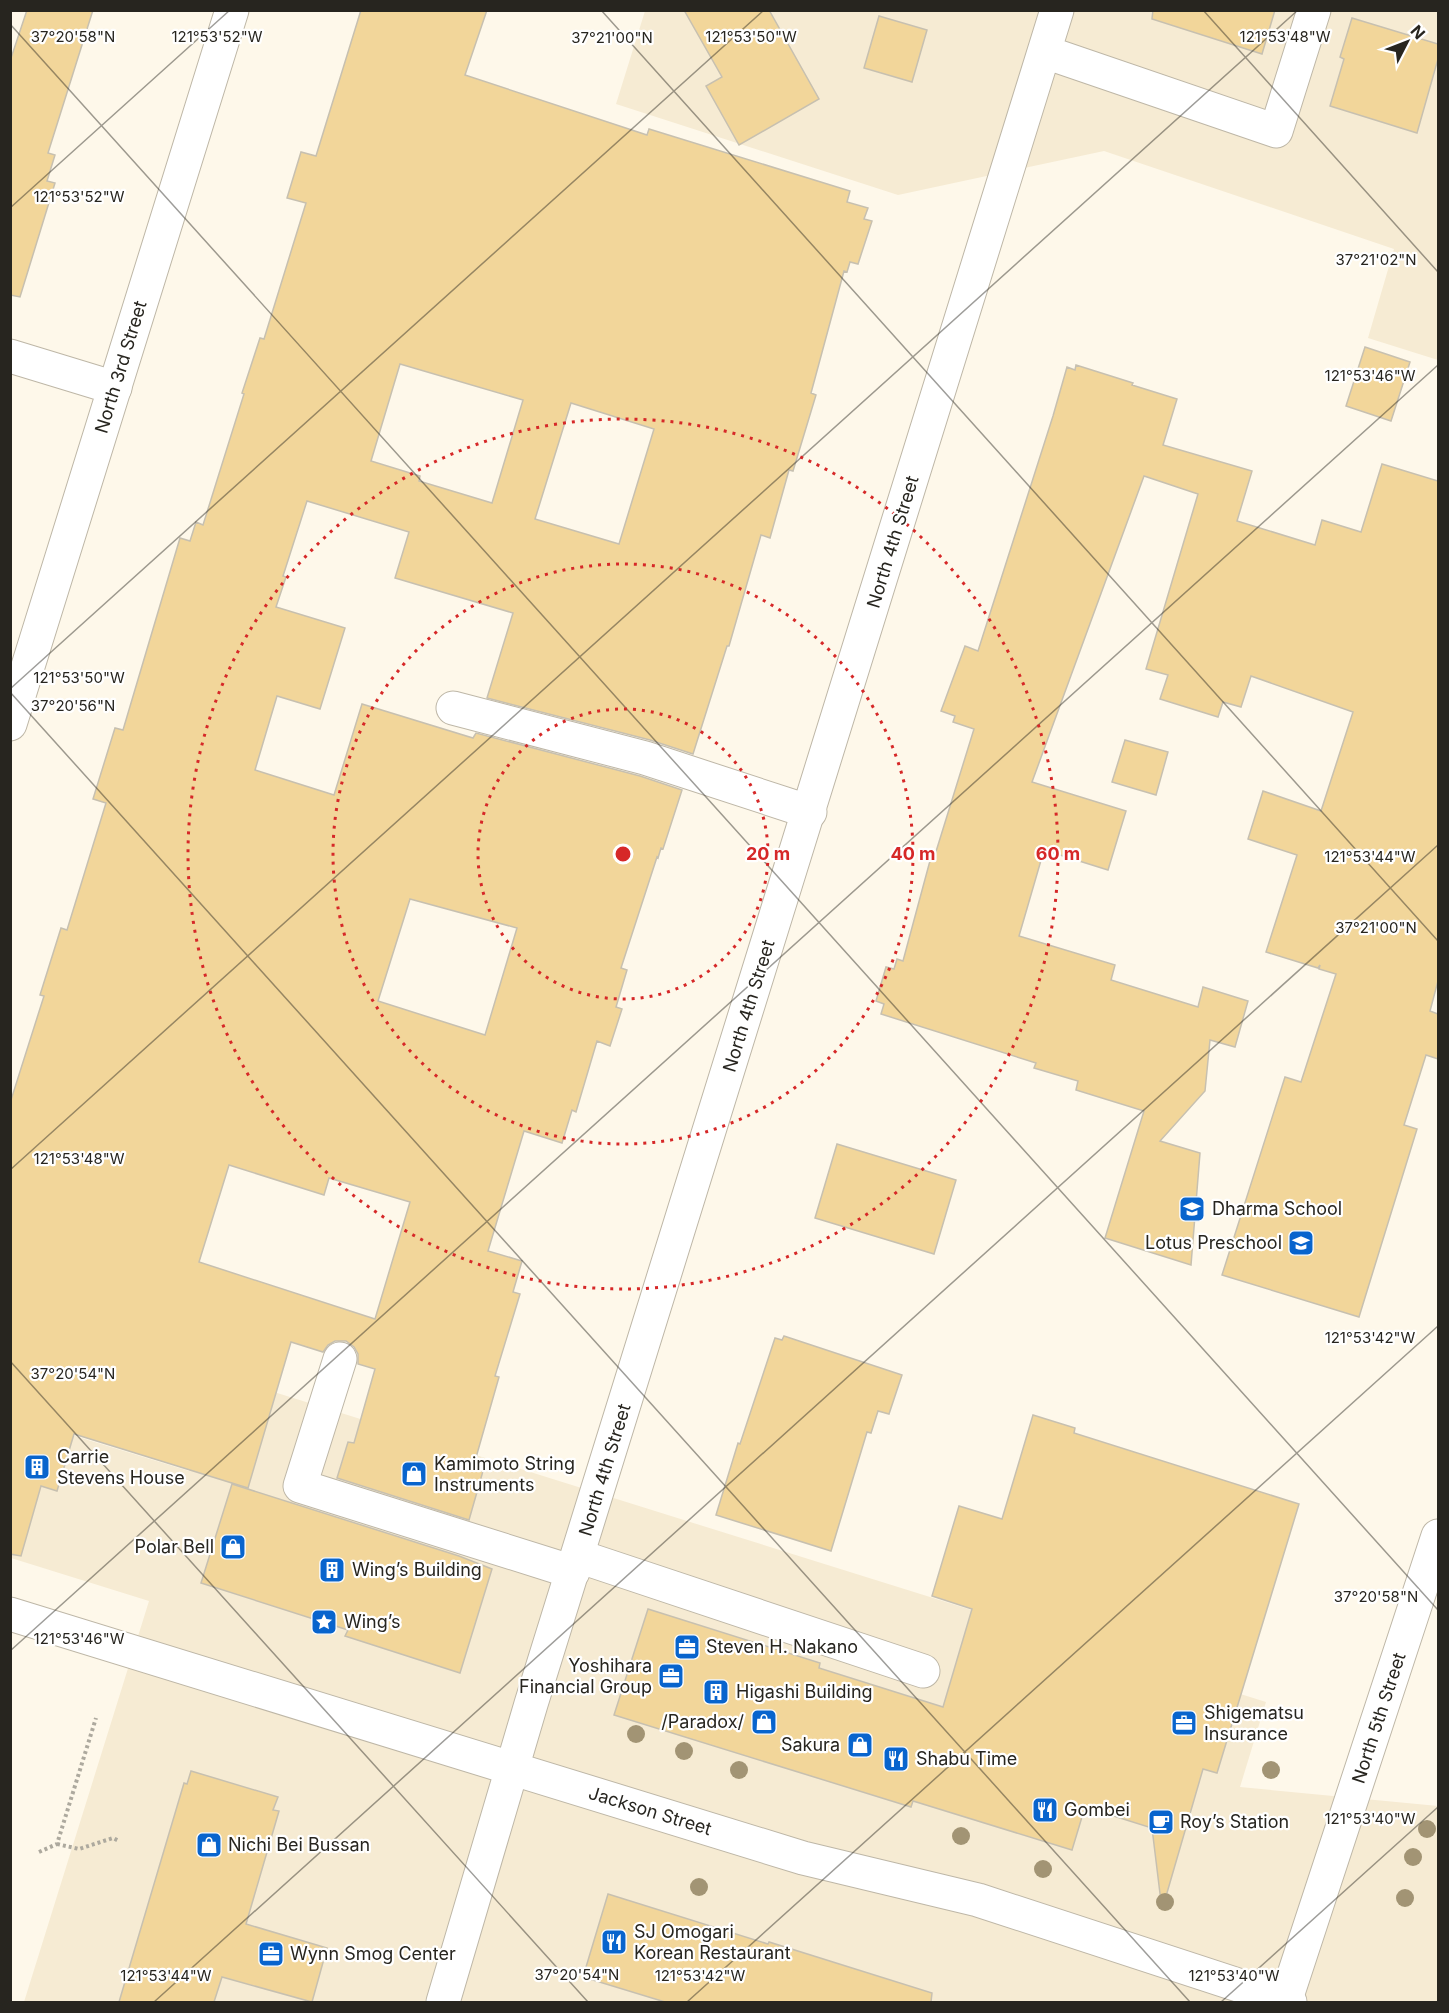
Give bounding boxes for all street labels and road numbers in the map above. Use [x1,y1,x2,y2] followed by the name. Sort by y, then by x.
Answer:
[90,298,151,436] street label: North 3rd Street
[862,473,923,610] street label: North 4th Street
[718,937,779,1074] street label: North 4th Street
[574,1401,635,1538] street label: North 4th Street
[1347,1650,1410,1786] street label: North 5th Street
[586,1782,714,1839] street label: Jackson Street

